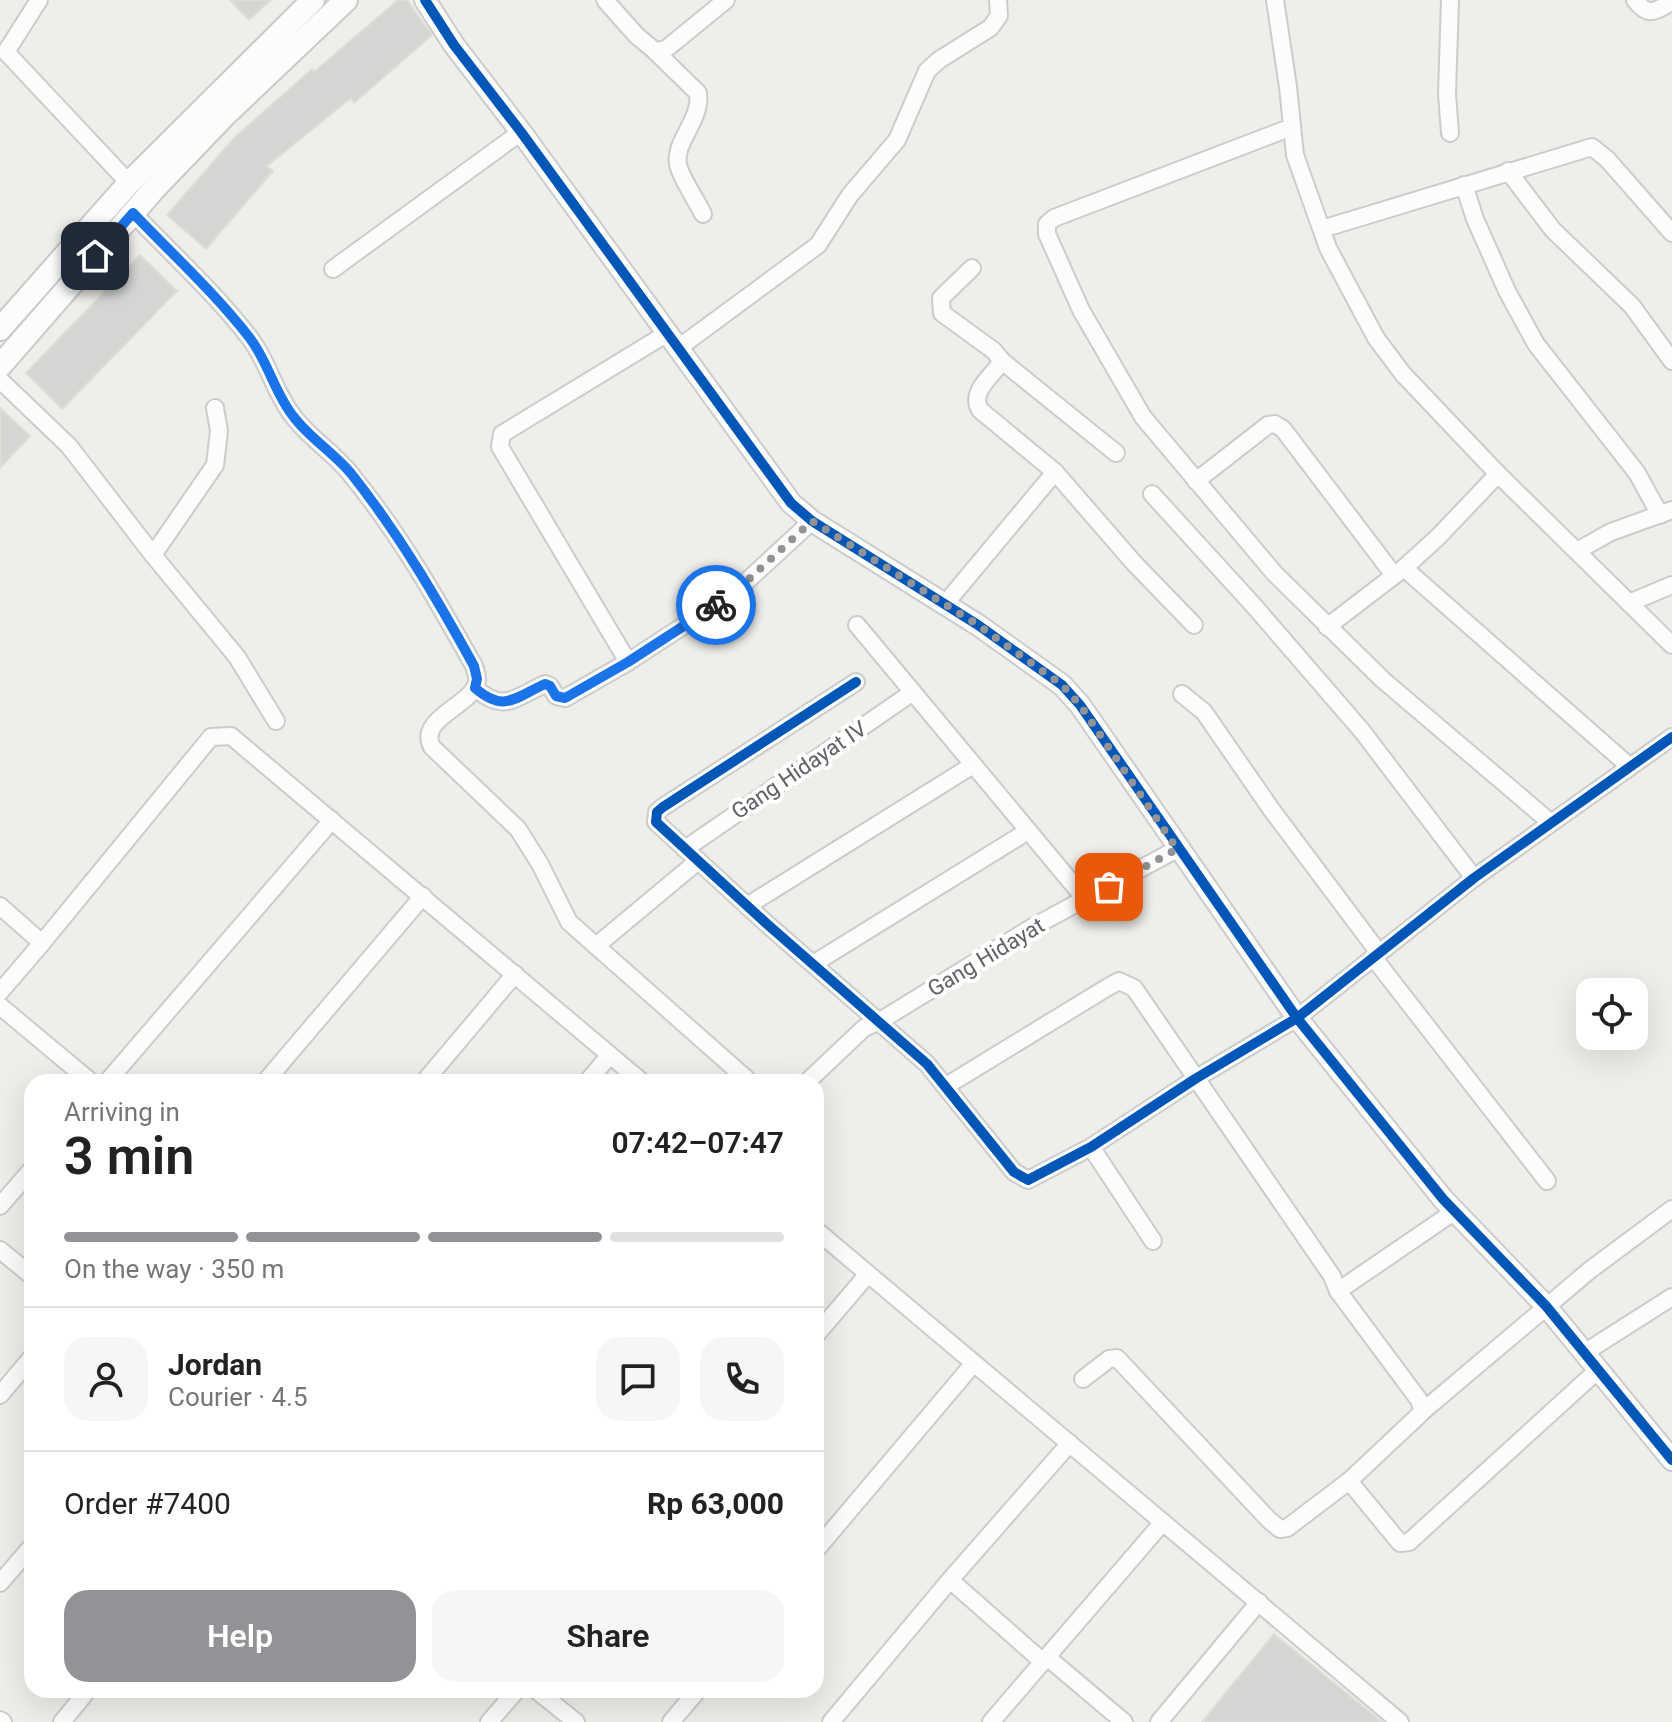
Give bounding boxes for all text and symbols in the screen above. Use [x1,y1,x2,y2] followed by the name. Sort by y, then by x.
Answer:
[61,222,129,290] pin
[73,234,117,278] icon: home
[676,565,756,645] courier
[694,583,738,627] icon: bike
[727,716,871,824] street label: Gang Hidayat IV
[1075,853,1143,921] pin
[1087,865,1131,909] icon: bag
[923,912,1049,1002] street label: Gang Hidayat
[1576,978,1648,1050] map controls
[1576,978,1648,1050] button: locate
[64,1097,180,1127] text: Arriving in
[611,1125,784,1160] text: 07:42–07:47
[64,1126,194,1187] text: 3 min
[64,1254,284,1284] text: On the way · 350 m
[64,1337,148,1421] button: person
[596,1337,680,1421] button: chat
[700,1337,784,1421] button: phone
[168,1347,262,1382] text: Jordan
[168,1382,308,1412] text: Courier · 4.5
[64,1486,231,1521] text: Order #7400
[647,1486,784,1521] text: Rp 63,000
[64,1590,416,1682] button: Help
[432,1590,784,1682] button: Share

